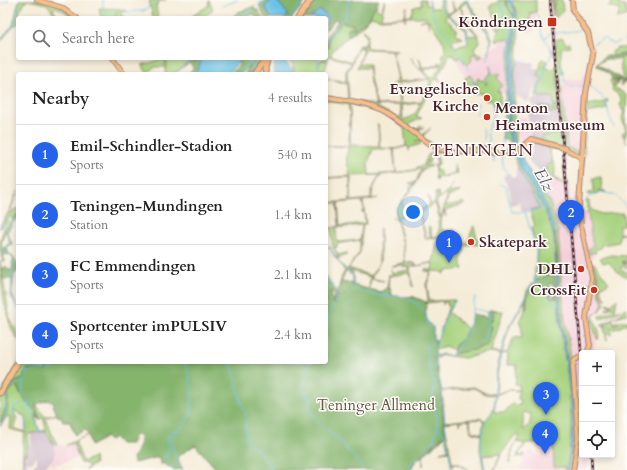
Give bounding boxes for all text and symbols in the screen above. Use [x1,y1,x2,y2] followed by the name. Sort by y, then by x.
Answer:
[458,12,543,32] place label: Köndringen
[16,16,328,60] search box
[546,16,558,28] marker: Köndringen
[30,27,52,49] icon: search
[62,28,135,48] text: Search here
[389,79,479,116] place label: Evangelische Kirche
[32,87,89,110] text: Nearby
[268,89,312,107] text: 4 results
[482,93,492,103] marker: Evangelische Kirche
[495,98,605,135] place label: Menton Heimatmuseum
[482,112,492,122] marker: Menton Heimatmuseum
[70,136,232,156] text: Emil-Schindler-Stadion
[430,139,534,162] district label: TENINGEN
[42,146,48,164] text: 1
[278,146,312,164] text: 540 m
[70,156,104,174] text: Sports
[529,164,559,196] water label: Elz
[70,196,223,216] text: Teningen-Mundingen
[558,200,584,233] pin: 2
[403,202,423,222] your location
[42,206,48,224] text: 2
[274,206,312,224] text: 1.4 km
[70,216,108,234] text: Station
[436,230,462,263] pin: 1
[479,232,548,252] place label: Skatepark
[466,237,476,247] marker: Skatepark
[70,256,196,276] text: FC Emmendingen
[537,259,573,279] place label: DHL
[576,264,586,274] marker: DHL
[42,266,48,284] text: 3
[274,266,312,284] text: 2.1 km
[70,276,104,294] text: Sports
[530,280,587,300] place label: CrossFit
[589,285,599,295] marker: CrossFit
[70,316,227,336] text: Sportcenter imPULSIV
[42,326,48,344] text: 4
[274,326,312,344] text: 2.4 km
[70,336,104,354] text: Sports
[579,350,615,458] map controls
[579,350,615,386] button: +
[533,382,559,415] pin: 3
[579,386,615,422] button: −
[317,395,435,415] park label: Teninger Allmend
[532,421,558,454] pin: 4
[579,422,615,458] button: locate

